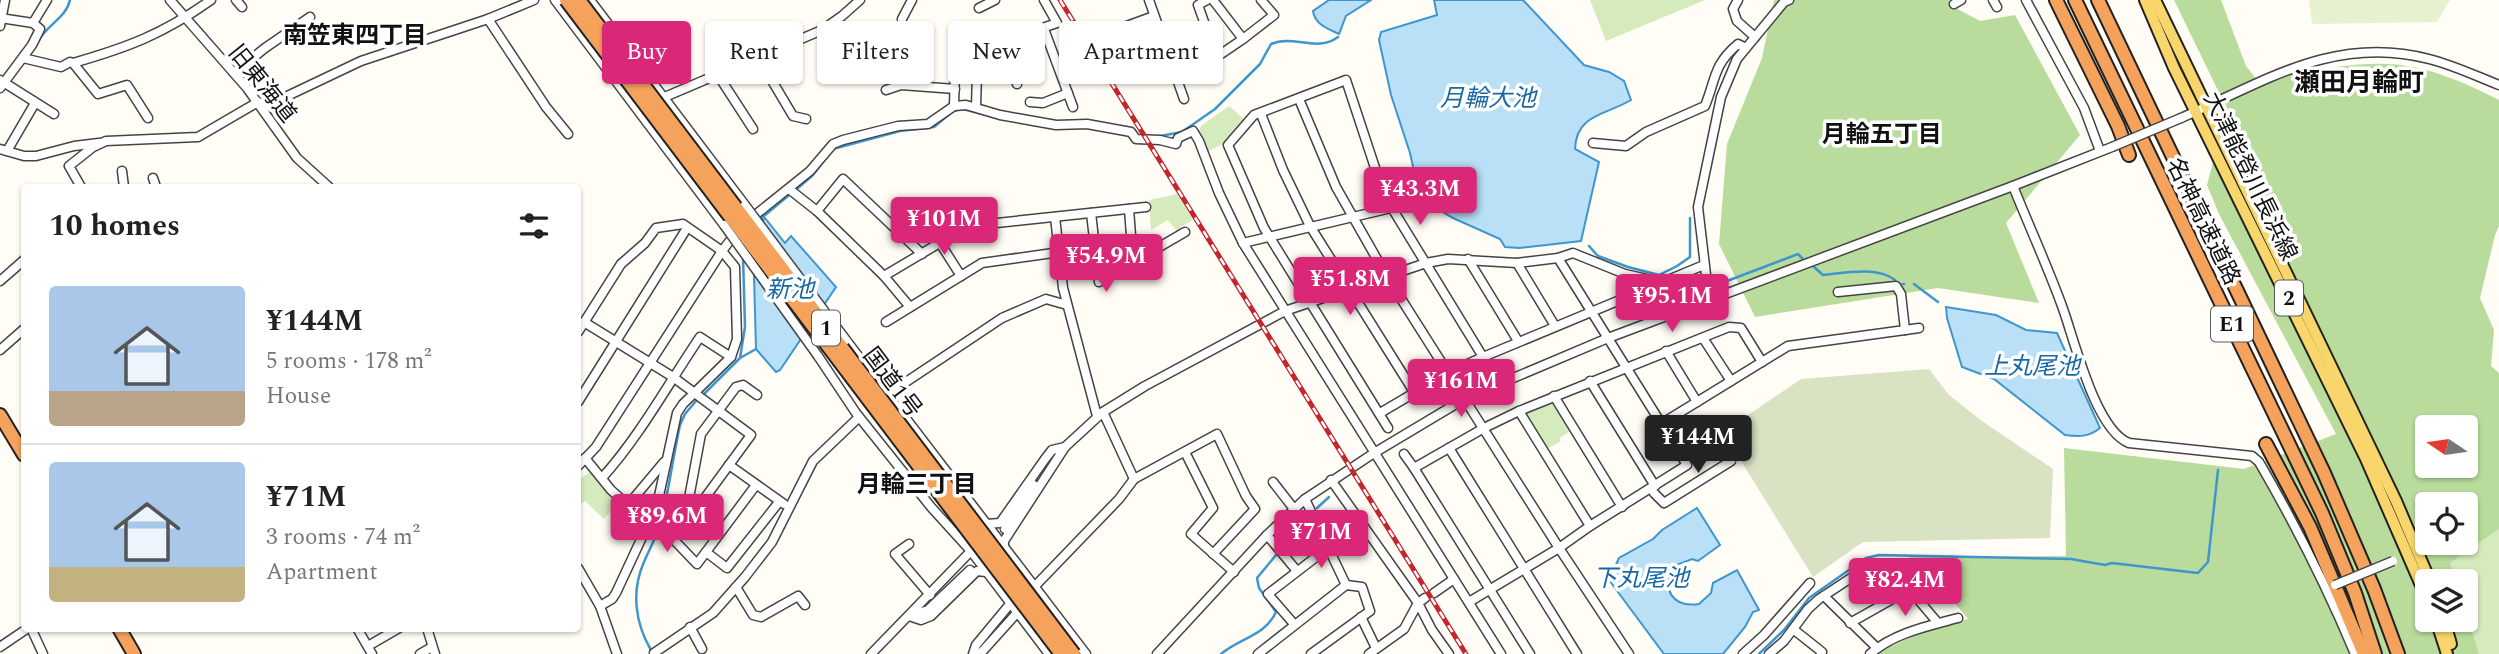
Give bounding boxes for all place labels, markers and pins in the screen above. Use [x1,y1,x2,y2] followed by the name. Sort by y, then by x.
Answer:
[1363,168,1477,227] pin: ¥43.3M
[895,198,993,257] pin: ¥101M
[1049,234,1163,294] pin: ¥54.9M
[1293,258,1407,317] pin: ¥51.8M
[1615,274,1729,334] pin: ¥95.1M
[1412,360,1510,419] pin: ¥161M
[1649,416,1747,475] pin: ¥144M
[610,494,724,554] pin: ¥89.6M
[1280,510,1362,570] pin: ¥71M
[1848,558,1962,618] pin: ¥82.4M

